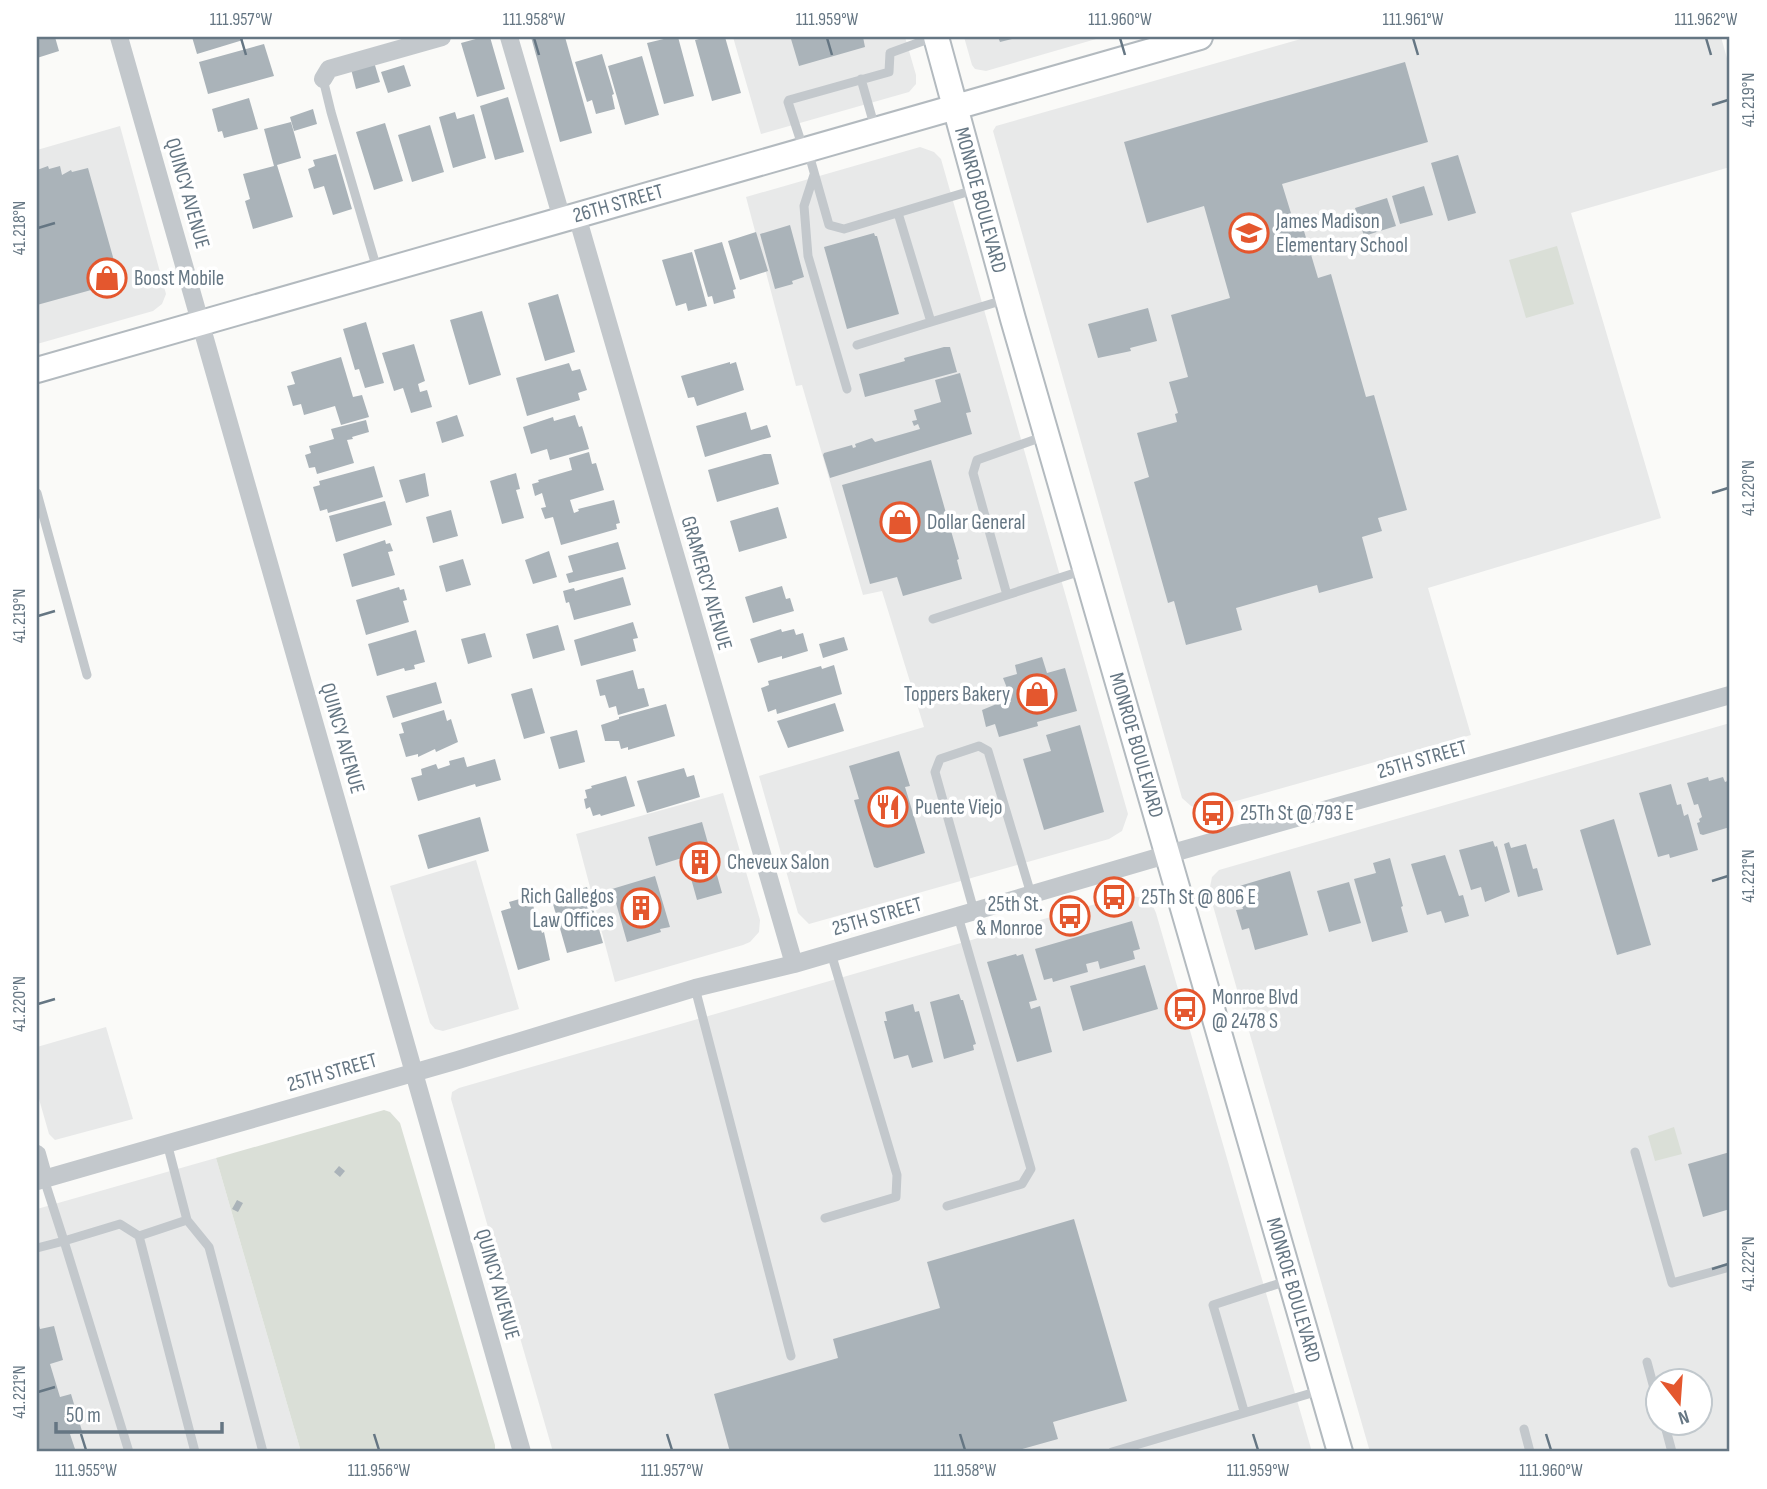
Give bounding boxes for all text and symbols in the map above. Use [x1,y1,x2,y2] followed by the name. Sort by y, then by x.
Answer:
[210,9,273,30] text: 111.957°W
[503,9,565,30] text: 111.958°W
[796,9,859,30] text: 111.959°W
[1088,9,1152,30] text: 111.960°W
[1383,9,1444,30] text: 111.961°W
[1675,9,1738,30] text: 111.962°W
[1738,73,1759,127] text: 41.219°N
[949,125,1012,276] street label: MONROE BOULEVARD
[160,135,215,251] street label: QUINCY AVENUE
[570,179,667,228] street label: 26TH STREET
[9,201,30,255] text: 41.218°N
[1275,209,1408,258] place label: James Madison Elementary School
[1228,212,1270,254] school or university icon: James Madison Elementary School
[86,257,128,299] shop icon: Boost Mobile
[134,266,224,291] place label: Boost Mobile
[1738,460,1759,516] text: 41.220°N
[879,501,921,543] shop icon: Dollar General
[927,510,1025,535] place label: Dollar General
[675,513,738,653] street label: GRAMERCY AVENUE
[9,589,30,643] text: 41.219°N
[1104,670,1169,821] street label: MONROE BOULEVARD
[1016,673,1058,715] shop icon: Toppers Bakery
[315,680,370,796] street label: QUINCY AVENUE
[904,682,1010,707] place label: Toppers Bakery
[1374,735,1470,784] street label: 25TH STREET
[867,786,909,828] restaurant icon: Puente Viejo
[1192,792,1234,834] bus stop icon: 25Th St @ 793 E
[915,795,1003,820] place label: Puente Viejo
[1240,801,1354,826] place label: 25Th St @ 793 E
[679,841,721,883] building icon: Cheveux Salon
[1738,849,1759,903] text: 41.221°N
[727,850,830,875] place label: Cheveux Salon
[1093,876,1135,918] bus stop icon: 25Th St @ 806 E
[520,884,614,933] place label: Rich Gallegos Law Offices
[1141,885,1256,910] place label: 25Th St @ 806 E
[620,887,662,929] building icon: Rich Gallegos Law Offices
[829,892,925,941] street label: 25TH STREET
[976,892,1043,941] place label: 25th St. & Monroe
[1049,895,1091,937] bus stop icon: 25th St. & Monroe
[9,976,30,1032] text: 41.220°N
[1212,985,1298,1034] place label: Monroe Blvd @ 2478 S
[1164,988,1206,1030] bus stop icon: Monroe Blvd @ 2478 S
[284,1048,380,1097] street label: 25TH STREET
[1261,1215,1326,1366] street label: MONROE BOULEVARD
[470,1226,525,1342] street label: QUINCY AVENUE
[1738,1236,1759,1292] text: 41.222°N
[9,1365,30,1419] text: 41.221°N
[1644,1366,1714,1436] north arrow
[56,1391,222,1435] scale bar
[66,1403,101,1428] text: 50 m
[1675,1404,1692,1429] text: N
[55,1460,117,1481] text: 111.955°W
[348,1460,411,1481] text: 111.956°W
[641,1460,704,1481] text: 111.957°W
[934,1460,996,1481] text: 111.958°W
[1227,1460,1290,1481] text: 111.959°W
[1519,1460,1583,1481] text: 111.960°W

